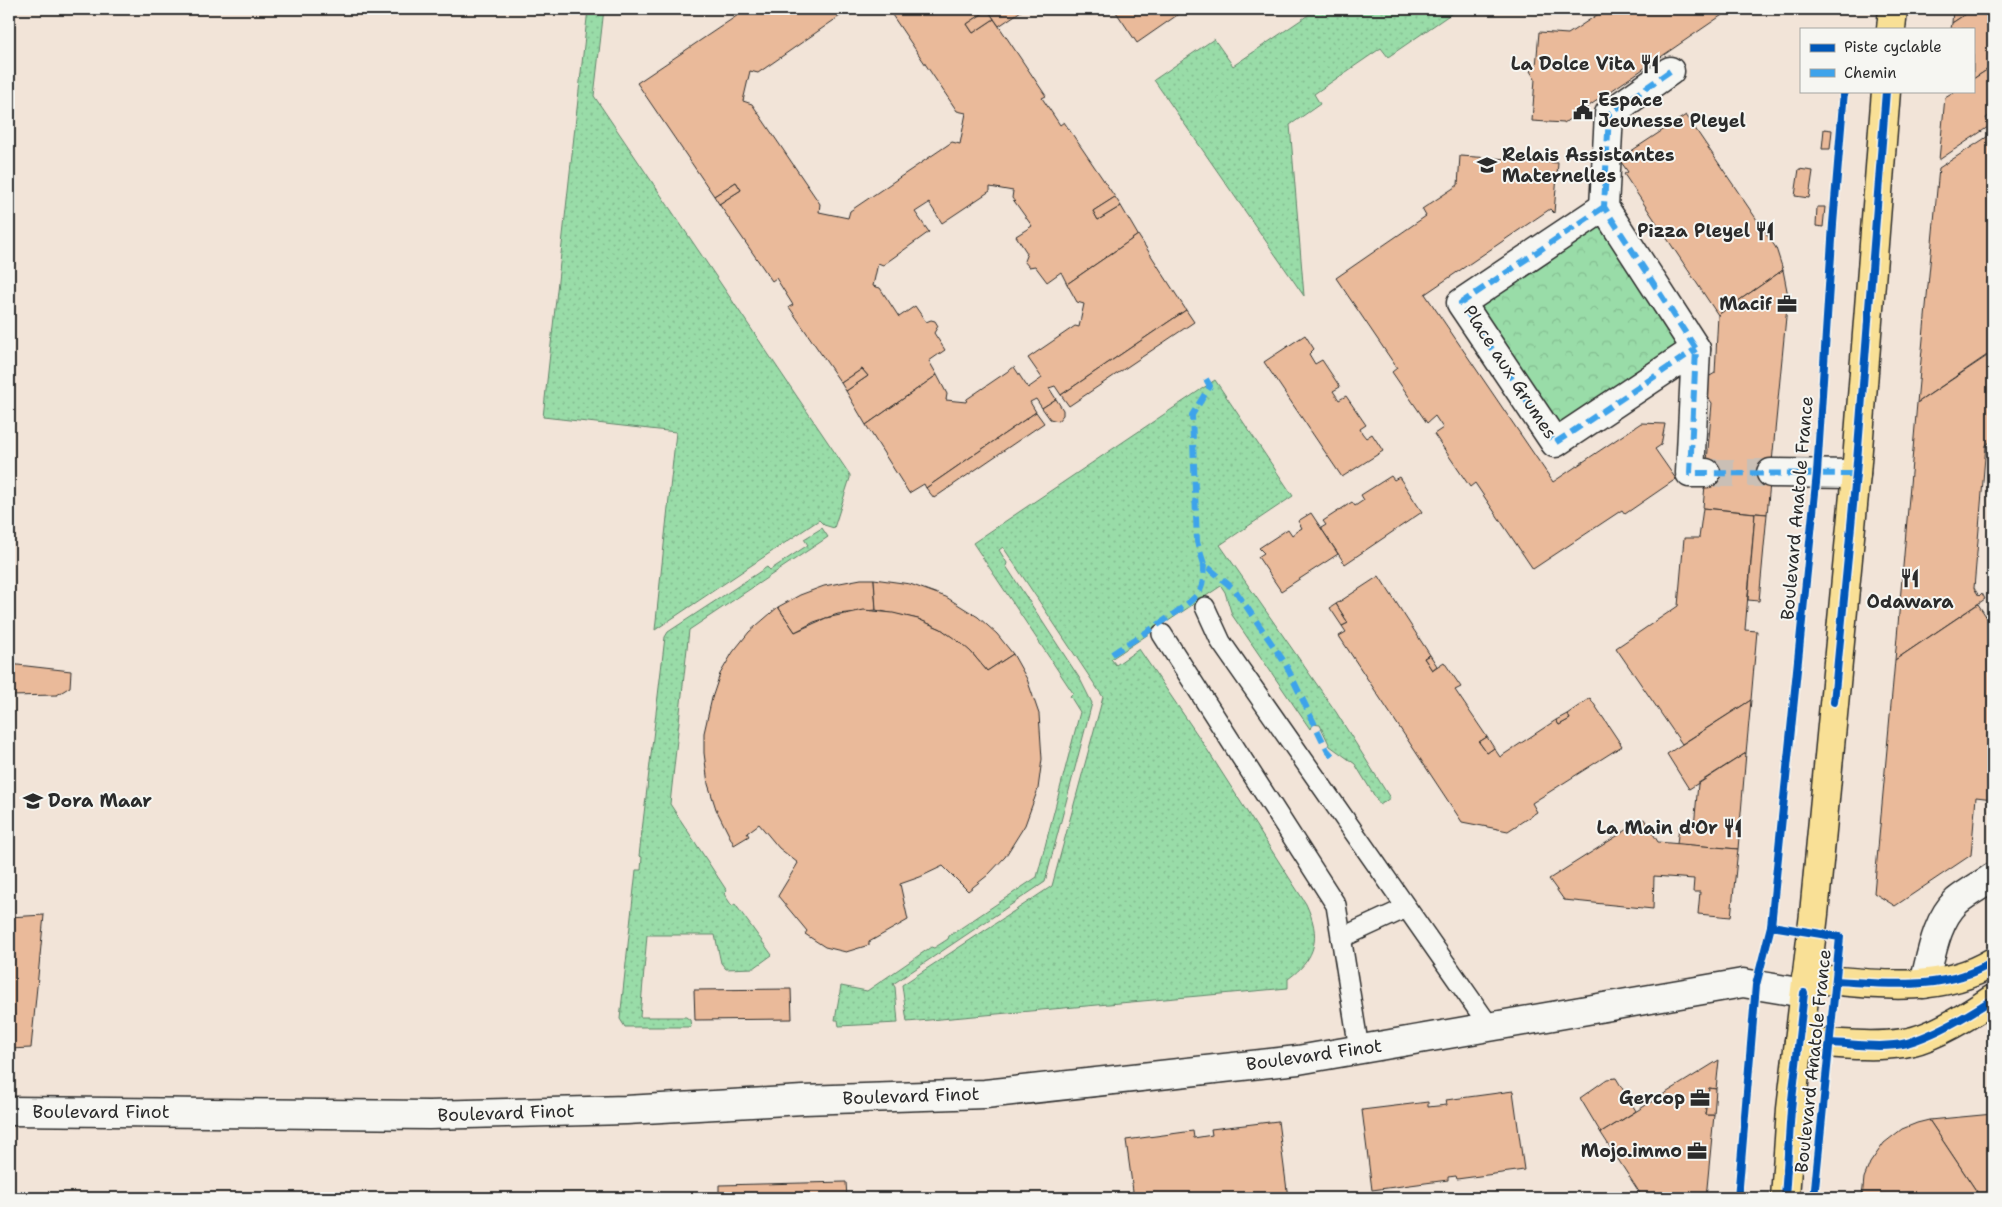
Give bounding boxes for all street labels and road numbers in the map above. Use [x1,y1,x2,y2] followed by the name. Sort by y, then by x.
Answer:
[1458,300,1562,444] street label: Place aux Grumes
[1775,395,1819,621] street label: Boulevard Anatole France
[1789,948,1837,1174] street label: Boulevard Anatole France
[1244,1034,1384,1076] street label: Boulevard Finot
[842,1082,980,1110] street label: Boulevard Finot
[437,1099,575,1127] street label: Boulevard Finot
[33,1100,170,1124] street label: Boulevard Finot

